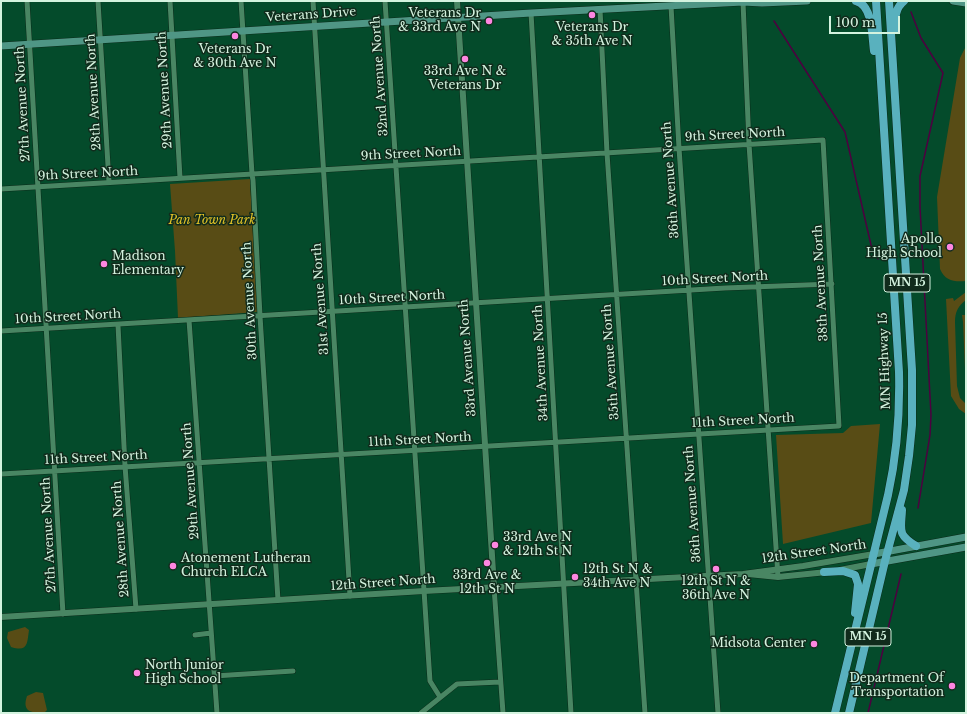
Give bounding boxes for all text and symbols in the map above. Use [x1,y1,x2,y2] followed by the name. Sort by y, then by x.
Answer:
[265,5,357,25] street label: Veterans Drive
[398,7,481,35] place label: Veterans Dr & 33rd Ave N
[831,8,902,34] scale bar
[587,10,597,20] marker: Veterans Dr & 35th Ave N
[369,15,391,137] street label: 32nd Avenue North
[836,15,875,30] text: 100 m
[484,16,494,26] marker: Veterans Dr & 33rd Ave N
[551,21,633,49] place label: Veterans Dr & 35th Ave N
[155,31,175,149] street label: 29th Avenue North
[230,31,240,41] marker: Veterans Dr & 30th Ave N
[84,33,104,151] street label: 28th Avenue North
[194,43,276,71] place label: Veterans Dr & 30th Ave N
[13,46,33,162] street label: 27th Avenue North
[460,54,470,64] marker: 33rd Ave N & Veterans Dr
[424,65,506,93] place label: 33rd Ave N & Veterans Dr
[660,121,682,239] street label: 36th Avenue North
[685,125,785,145] street label: 9th Street North
[361,144,461,164] street label: 9th Street North
[38,164,138,184] street label: 9th Street North
[169,214,255,228] park label: Pan Town Park
[811,224,831,342] street label: 38th Avenue North
[866,233,942,261] place label: Apollo High School
[240,242,260,360] street label: 30th Avenue North
[945,242,955,252] marker: Apollo High School
[310,243,332,355] street label: 31st Avenue North
[112,250,184,278] place label: Madison Elementary
[99,259,109,269] marker: Madison Elementary
[661,269,769,289] street label: 10th Street North
[884,274,930,292] road number: MN 15
[338,288,446,308] street label: 10th Street North
[457,299,479,417] street label: 33rd Avenue North
[600,303,622,421] street label: 35th Avenue North
[531,304,551,422] street label: 34th Avenue North
[14,307,122,327] street label: 10th Street North
[876,312,894,410] street label: MN Highway 15
[691,411,795,431] street label: 11th Street North
[180,422,202,540] street label: 29th Avenue North
[368,430,472,450] street label: 11th Street North
[682,445,704,563] street label: 36th Avenue North
[44,448,148,468] street label: 11th Street North
[39,477,59,593] street label: 27th Avenue North
[110,480,132,598] street label: 28th Avenue North
[503,531,572,559] place label: 33rd Ave N & 12th St N
[761,538,867,566] street label: 12th Street North
[490,540,500,550] marker: 33rd Ave N & 12th St N
[181,552,311,580] place label: Atonement Lutheran Church ELCA
[482,558,492,568] marker: 33rd Ave & 12th St N
[168,561,178,571] marker: Atonement Lutheran Church ELCA
[583,563,652,591] place label: 12th St N & 34th Ave N
[711,564,721,574] marker: 12th St N & 36th Ave N
[453,569,521,597] place label: 33rd Ave & 12th St N
[330,572,436,594] street label: 12th Street North
[570,572,580,582] marker: 12th St N & 34th Ave N
[681,575,751,603] place label: 12th St N & 36th Ave N
[845,628,891,646] road number: MN 15
[711,637,806,651] place label: Midsota Center
[809,639,819,649] marker: Midsota Center
[145,659,224,687] place label: North Junior High School
[132,668,142,678] marker: North Junior High School
[849,672,944,700] place label: Department Of Transportation
[947,681,957,691] marker: Department Of Transportation

